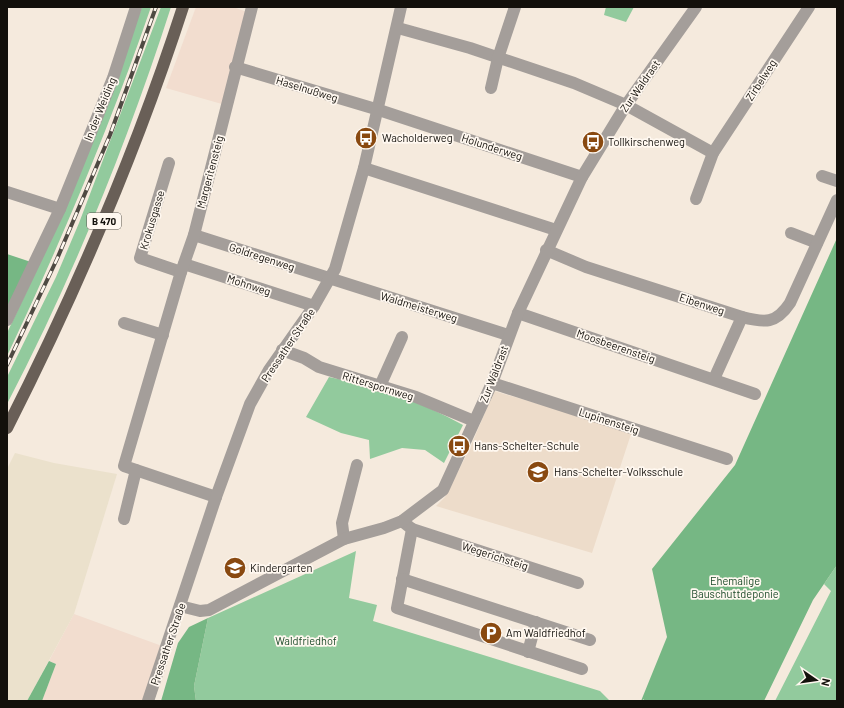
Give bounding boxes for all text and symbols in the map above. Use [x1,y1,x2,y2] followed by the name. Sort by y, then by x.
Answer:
[617,57,662,114] street label: Zur Waldrast
[742,57,779,103] street label: Zirbelweg
[275,73,340,104] street label: Haselnußweg
[81,75,118,143] street label: In der Weiding
[353,125,379,151] bus stop icon: Wacholderweg
[580,129,606,155] bus stop icon: Tollkirschenweg
[382,131,453,144] place label: Wacholderweg
[460,131,524,162] street label: Holunderweg
[194,134,226,210] street label: Margeritensteig
[608,135,685,148] place label: Tollkirschenweg
[136,189,167,251] street label: Krokusgasse
[87,213,121,229] road number: B 470
[228,240,297,273] street label: Goldregenweg
[226,271,273,298] street label: Mohnweg
[379,289,459,324] street label: Waldmeisterweg
[678,290,726,317] street label: Eibenweg
[258,305,317,384] street label: Pressather Straße
[575,326,657,365] street label: Moosbeerensteig
[477,343,510,404] street label: Zur Waldrast
[341,369,415,403] street label: Ritterspornweg
[577,405,641,436] street label: Lupinensteig
[446,433,472,459] bus stop icon: Hans-Schelter-Schule
[474,439,579,452] place label: Hans-Schelter-Schule
[525,459,551,485] school or university icon: Hans-Schelter-Volksschule
[554,465,683,478] place label: Hans-Schelter-Volksschule
[460,539,530,572] street label: Wegerichsteig
[222,555,248,581] school or university icon: Kindergarten
[250,561,312,574] place label: Kindergarten
[691,574,779,600] park label: Ehemalige Bauschuttdeponie
[147,601,188,687] street label: Pressather Straße
[478,620,504,646] parking icon: Am Waldfriedhof
[506,626,586,639] place label: Am Waldfriedhof
[275,634,337,647] park label: Waldfriedhof
[796,660,836,700] north arrow
[819,677,833,687] text: N

